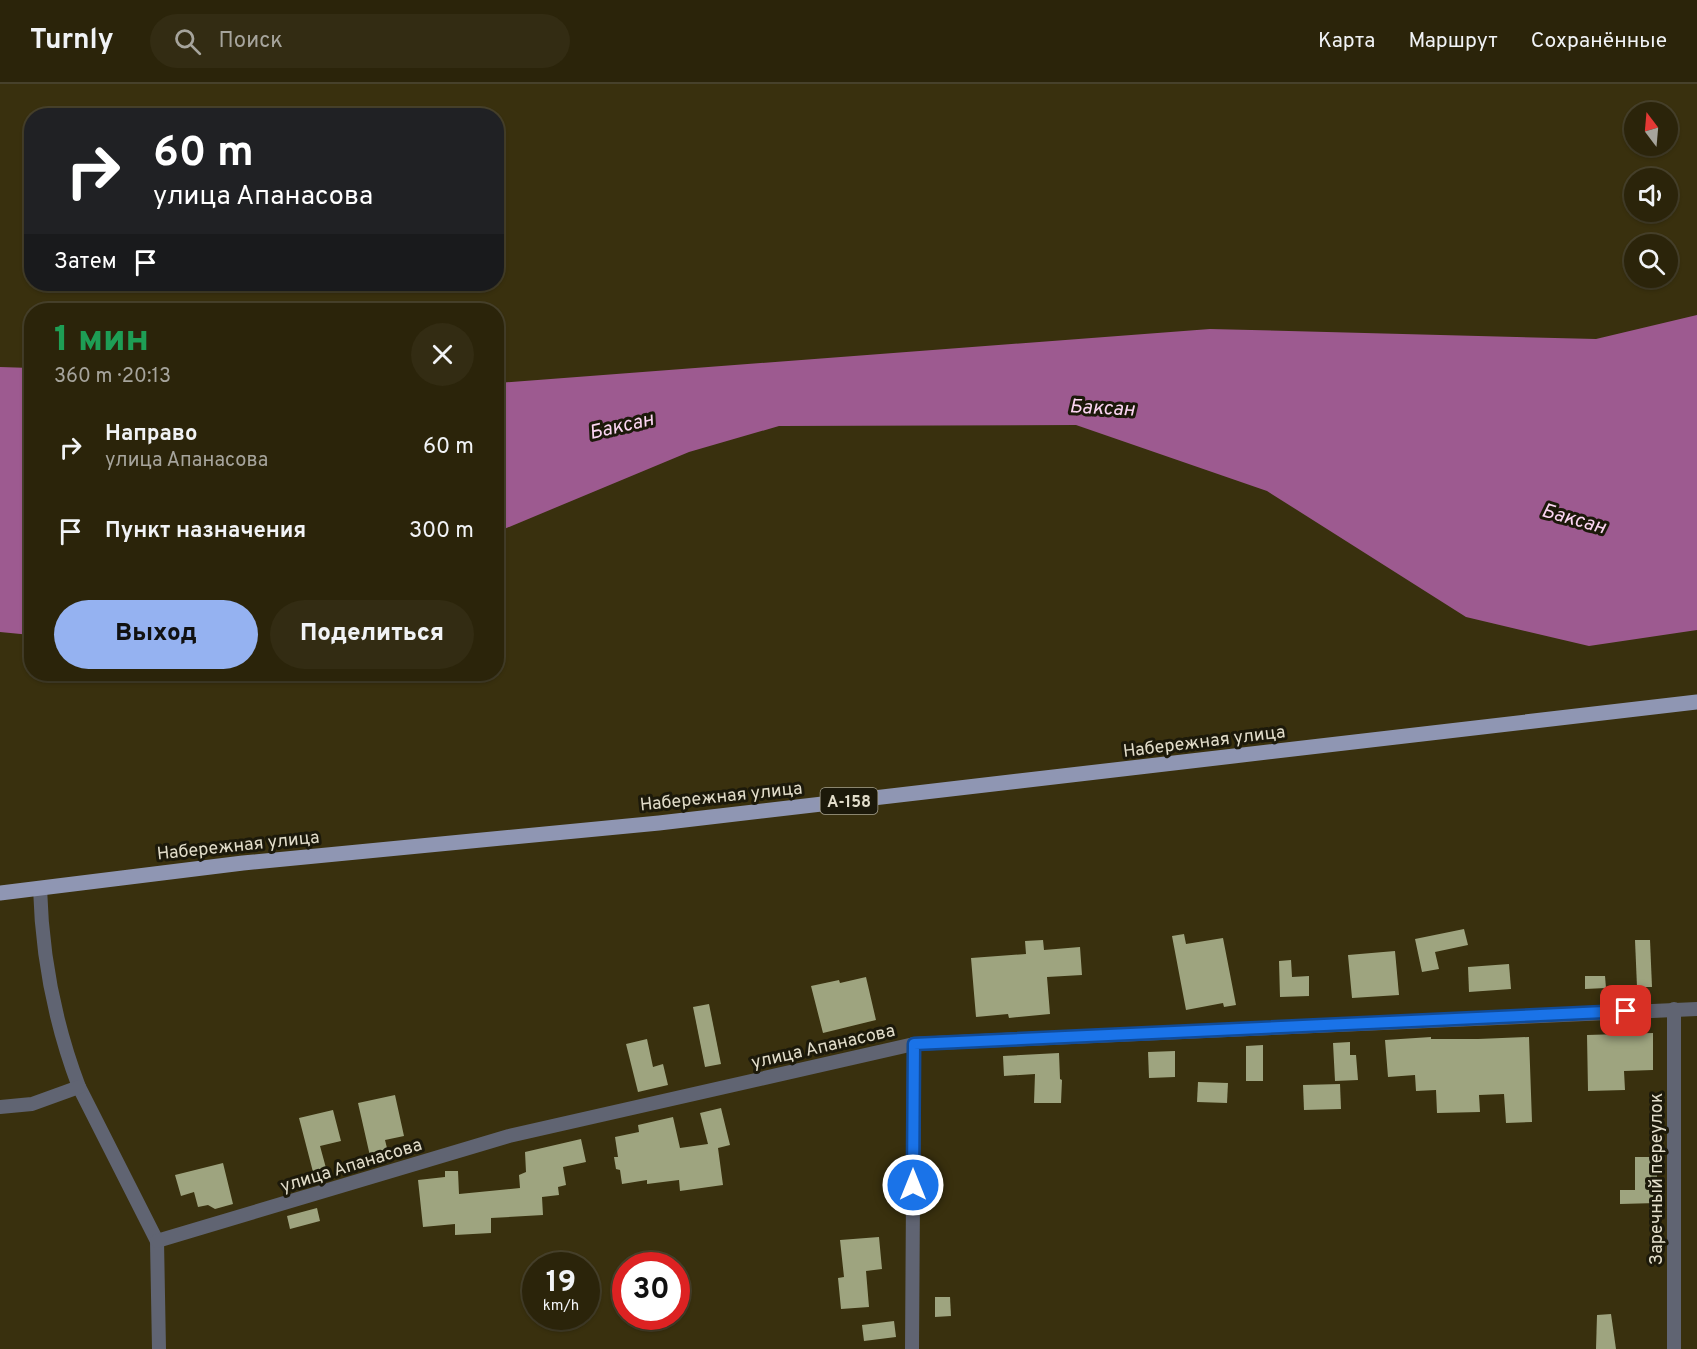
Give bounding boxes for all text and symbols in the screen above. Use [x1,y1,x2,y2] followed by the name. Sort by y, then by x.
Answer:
[150,14,570,68] search box
[30,23,114,59] text: Turnly
[171,25,204,58] icon: search
[219,28,283,55] text: Поиск
[1318,28,1375,55] text: Карта
[1408,28,1498,55] text: Маршрут
[1531,28,1667,55] text: Сохранённые
[1624,102,1678,156] north arrow
[1624,102,1678,288] map controls
[153,128,254,181] text: 60 m
[54,132,132,210] icon: right
[1624,168,1678,222] button: sound
[153,180,373,214] text: улица Апанасова
[1624,234,1678,288] button: search
[129,246,162,279] icon: arrive
[54,249,117,276] text: Затем
[54,318,149,364] text: 1 мин
[411,323,474,386] button: close
[54,364,171,390] text: 360 m · 20:13
[1069,394,1136,424] water label: Баксан
[587,407,657,447] water label: Баксан
[105,421,197,448] text: Направо
[54,431,87,464] icon: right
[423,434,474,461] text: 60 m
[105,448,268,474] text: улица Апанасова
[1538,498,1609,542] water label: Баксан
[54,515,87,548] icon: arrive
[105,518,306,545] text: Пункт назначения
[409,518,474,545] text: 300 m
[54,600,258,669] button: Выход
[270,600,474,669] button: Поделиться
[1122,721,1287,764] street label: Набережная улица
[639,778,804,817] street label: Набережная улица
[820,788,878,814] road number: А-158
[156,827,321,866] street label: Набережная улица
[1600,985,1651,1036] pin
[1609,994,1642,1027] icon: arrive
[749,1020,897,1075] street label: улица Апанасова
[1646,1093,1669,1265] street label: Заречный переулок
[278,1134,425,1199] street label: улица Апанасова
[881,1153,945,1217] position arrow
[612,1252,690,1330] speed limit sign: 30
[546,1265,576,1302] text: 19
[543,1297,579,1316] text: km/h

